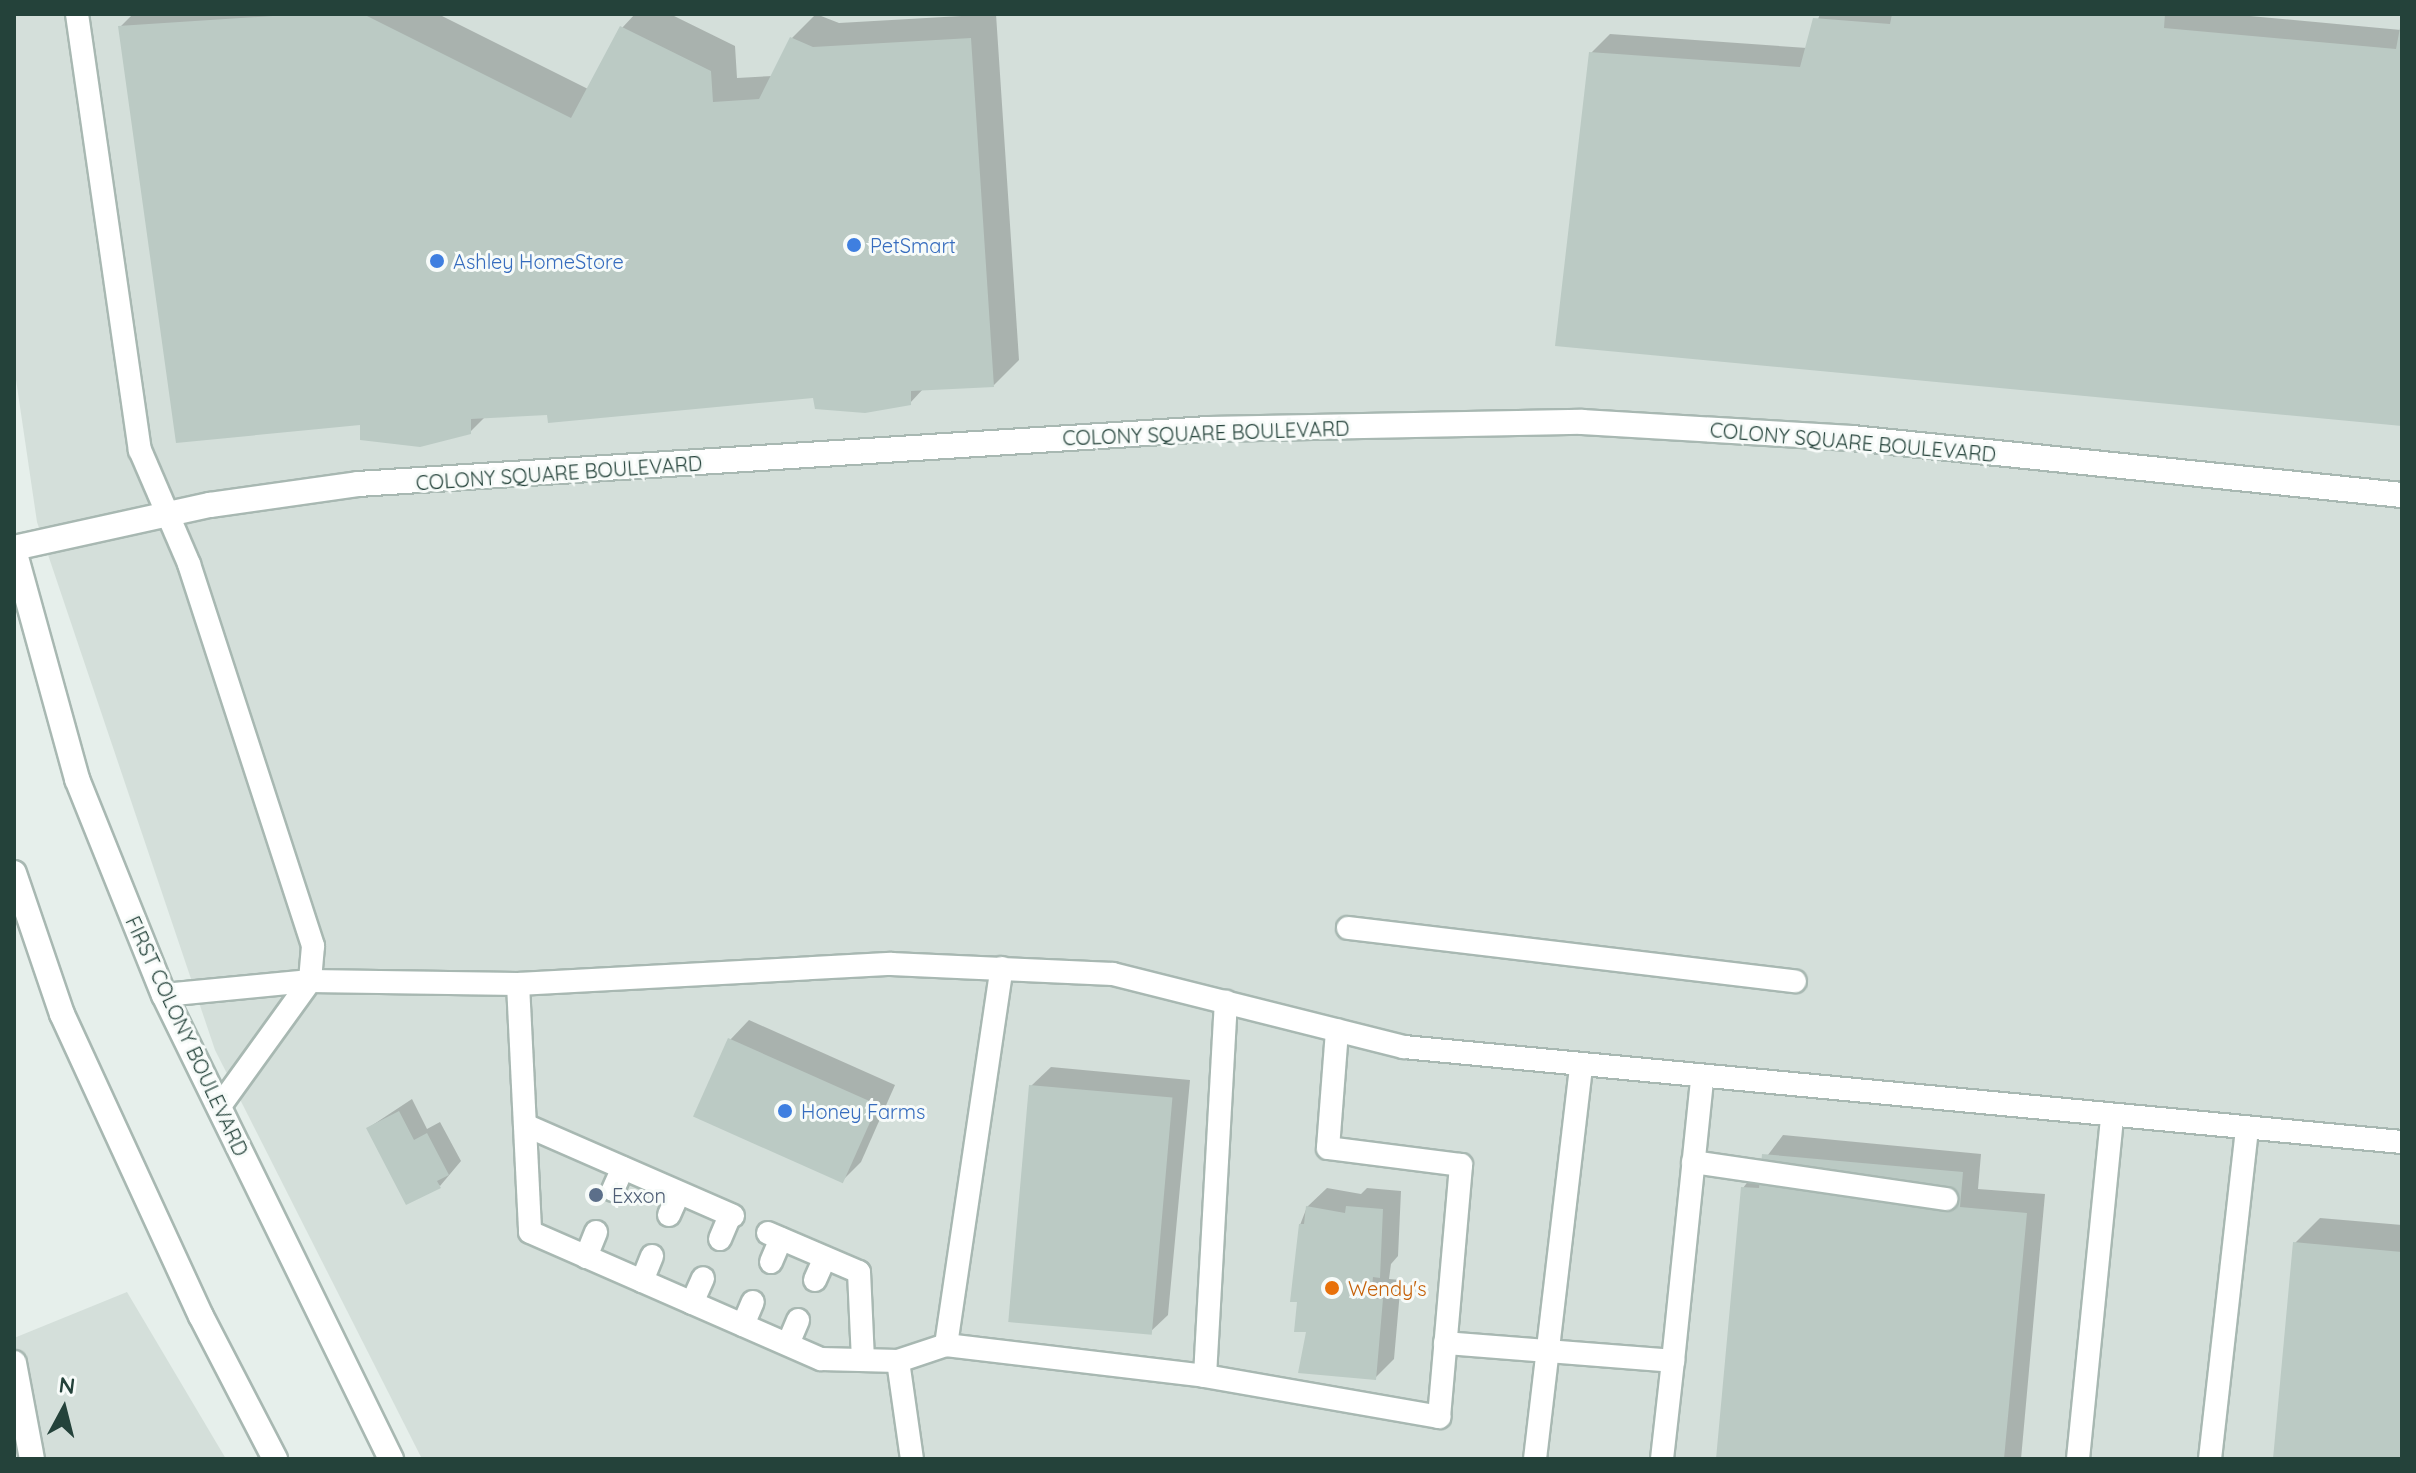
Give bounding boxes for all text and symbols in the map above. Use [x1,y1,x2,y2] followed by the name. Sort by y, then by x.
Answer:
[870,233,956,257] place label: PetSmart
[845,236,863,254] marker: PetSmart
[453,249,624,273] place label: Ashley HomeStore
[428,252,446,270] marker: Ashley HomeStore
[1062,416,1350,450] street label: COLONY SQUARE BOULEVARD
[1709,418,1997,466] street label: COLONY SQUARE BOULEVARD
[415,451,703,495] street label: COLONY SQUARE BOULEVARD
[121,912,253,1160] street label: FIRST COLONY BOULEVARD
[801,1099,925,1123] place label: Honey Farms
[776,1102,794,1120] marker: Honey Farms
[612,1183,666,1207] place label: Exxon
[587,1186,605,1204] marker: Exxon
[1348,1276,1427,1300] place label: Wendy's
[1323,1279,1341,1297] marker: Wendy's
[24,1369,104,1449] north arrow
[57,1370,77,1400] text: N

